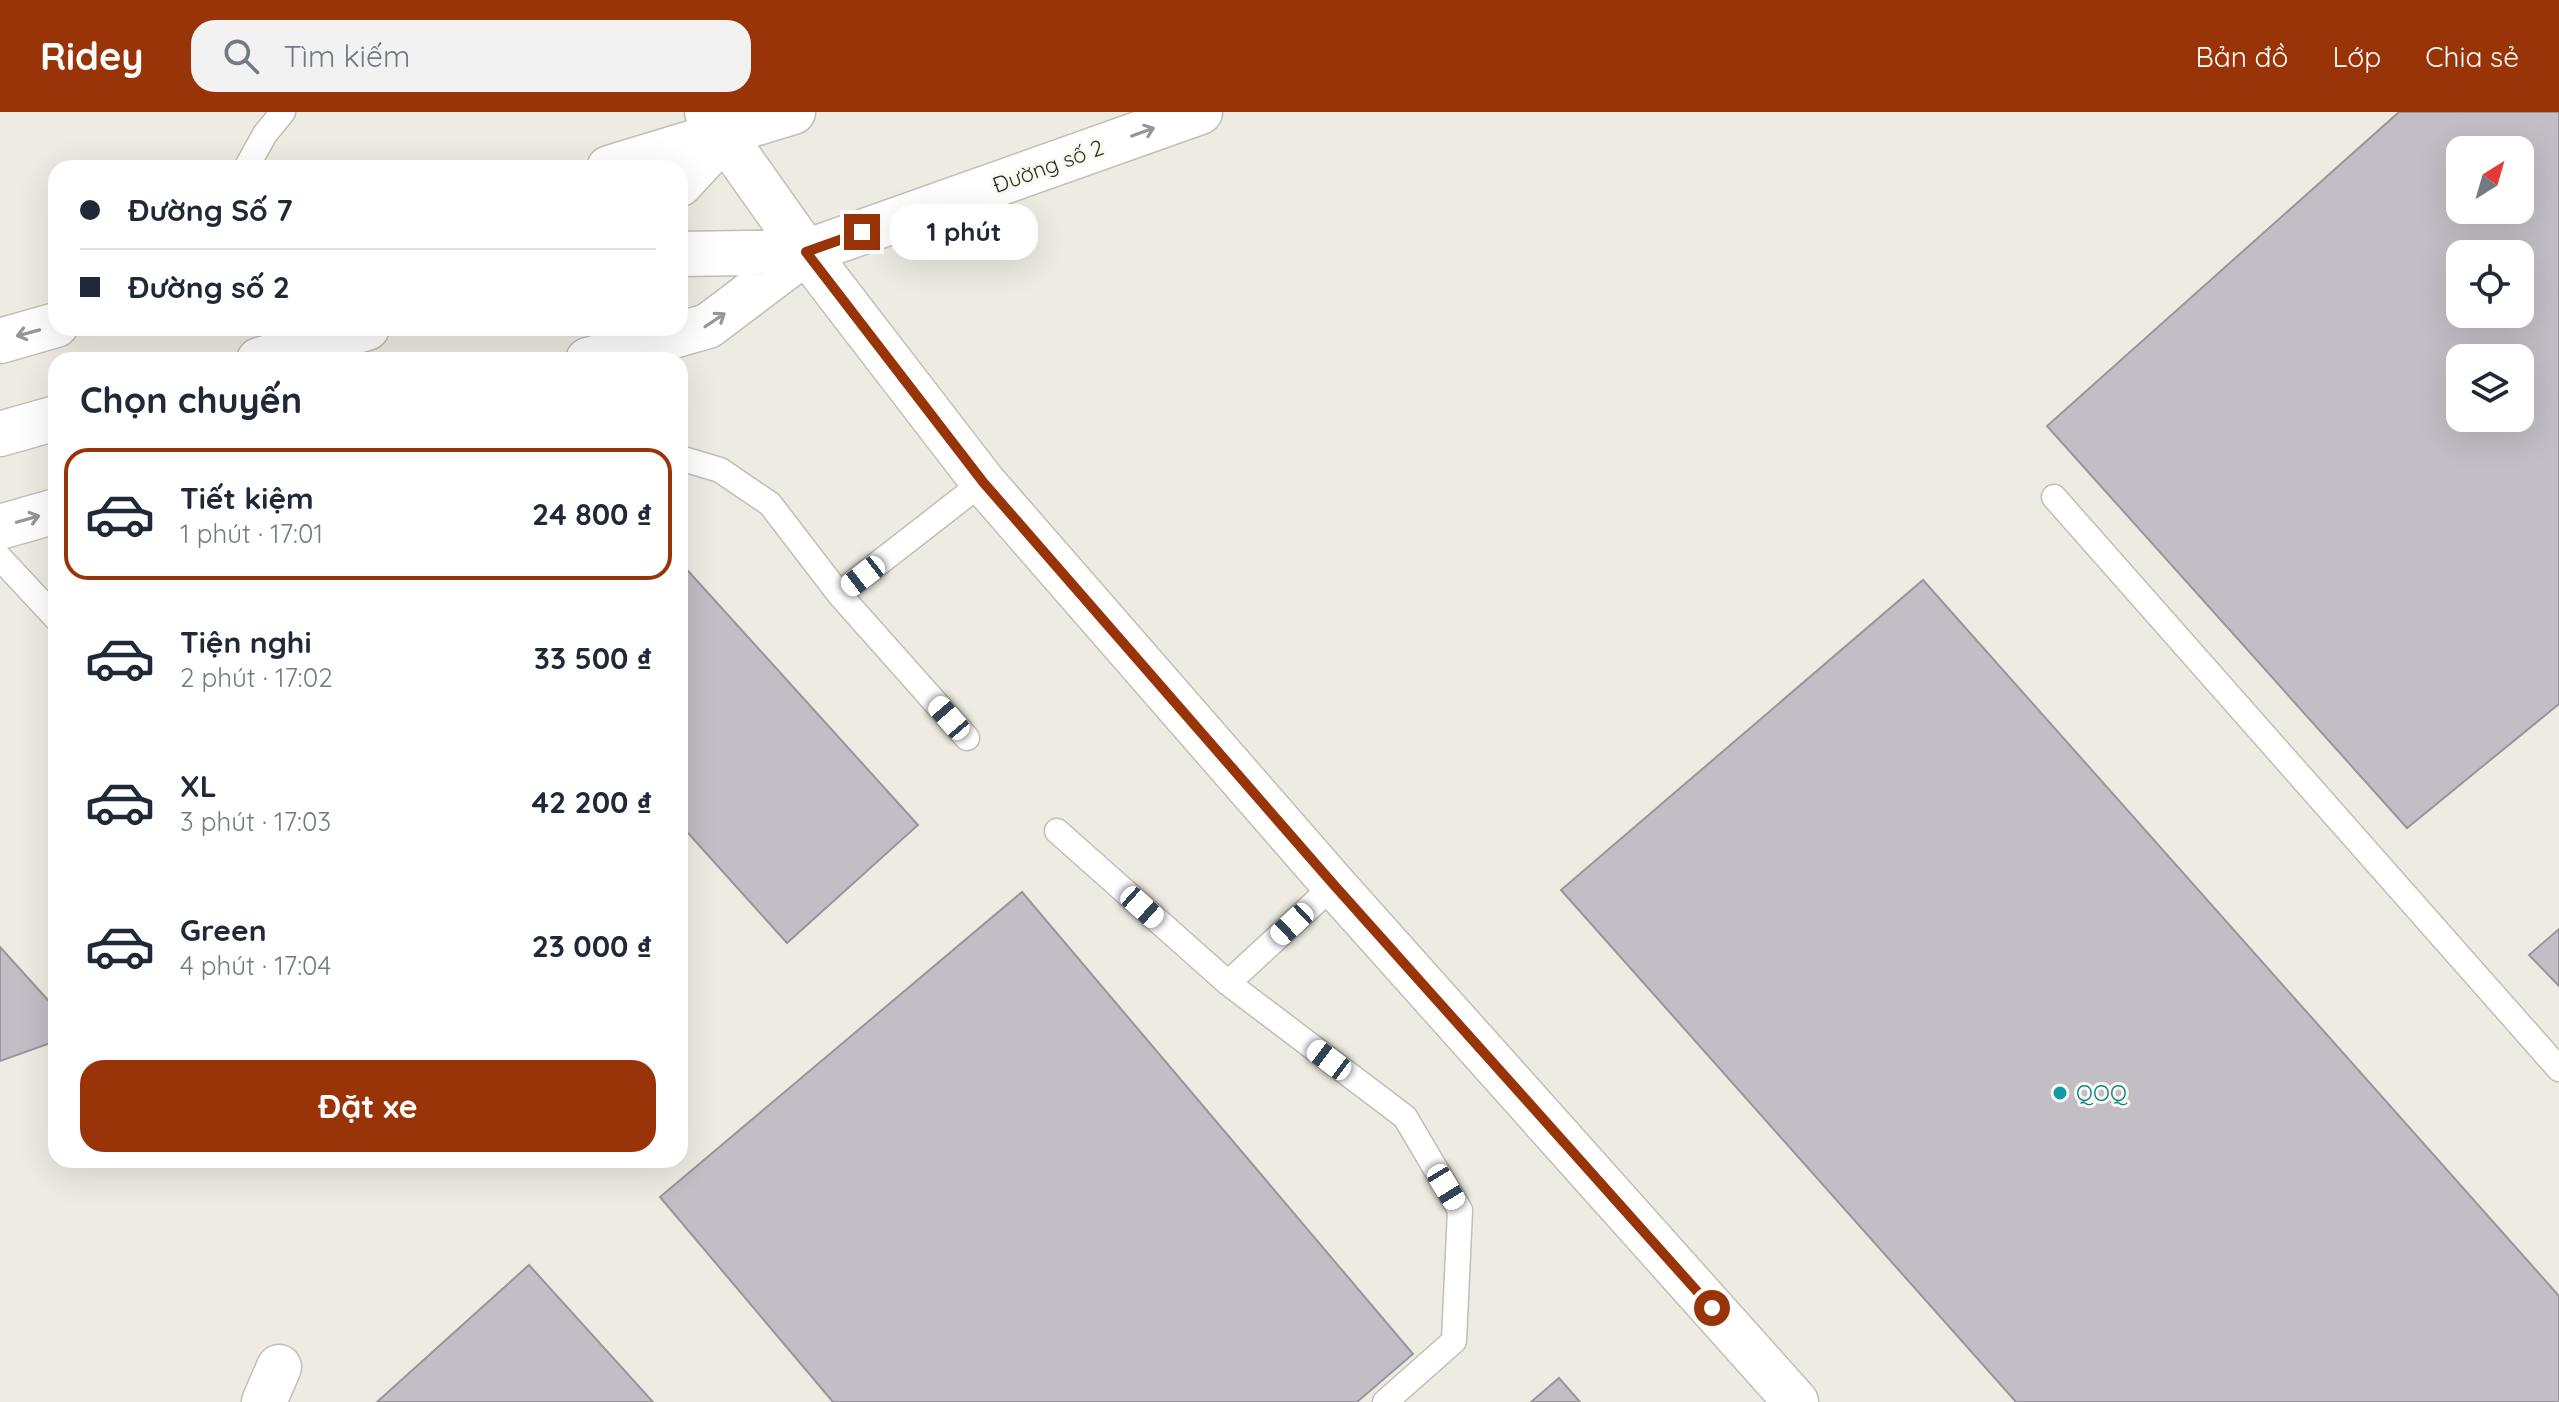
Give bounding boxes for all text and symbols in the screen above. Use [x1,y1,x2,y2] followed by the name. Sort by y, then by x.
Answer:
[191,20,751,92] search box
[40,32,143,80] text: Ridey
[219,34,263,78] icon: search
[283,37,410,75] text: Tìm kiếm
[2196,39,2288,74] text: Bản đồ
[2332,39,2381,74] text: Lớp
[2425,39,2519,74] text: Chia sẻ
[1130,124,1155,139] one-way arrow
[989,133,1107,199] street label: Đường số 2
[2446,136,2534,224] north arrow
[2446,136,2534,432] map controls
[128,191,293,229] text: Đường Số 7
[890,204,1038,260] callout: 1 phút
[844,214,880,250] route end
[927,215,1001,248] text: 1 phút
[2446,240,2534,328] button: locate
[128,268,290,306] text: Đường số 2
[704,311,726,328] one-way arrow
[16,327,41,341] one-way arrow
[2446,344,2534,432] button: layers
[80,377,302,422] text: Chọn chuyến
[84,478,156,550] icon: car
[180,479,314,517] text: Tiết kiệm
[532,495,652,533] text: 24 800 ₫
[15,511,40,525] one-way arrow
[180,517,323,550] text: 1 phút · 17:01
[837,552,889,600] car
[84,622,156,694] icon: car
[180,623,312,661] text: Tiện nghi
[534,639,652,677] text: 33 500 ₫
[180,661,333,694] text: 2 phút · 17:02
[924,692,974,744] car
[84,766,156,838] icon: car
[180,767,217,805] text: XL
[531,783,652,821] text: 42 200 ₫
[180,805,331,838] text: 3 phút · 17:03
[1116,882,1168,932] car
[1266,899,1318,949] car
[84,910,156,982] icon: car
[180,911,267,949] text: Green
[532,927,652,965] text: 23 000 ₫
[180,949,331,982] text: 4 phút · 17:04
[1303,1036,1355,1084] car
[80,1060,656,1152] button: Đặt xe
[2076,1079,2128,1107] place label: QOQ
[2051,1084,2069,1102] marker: QOQ
[1423,1160,1469,1214] car
[1694,1290,1730,1326] route start

